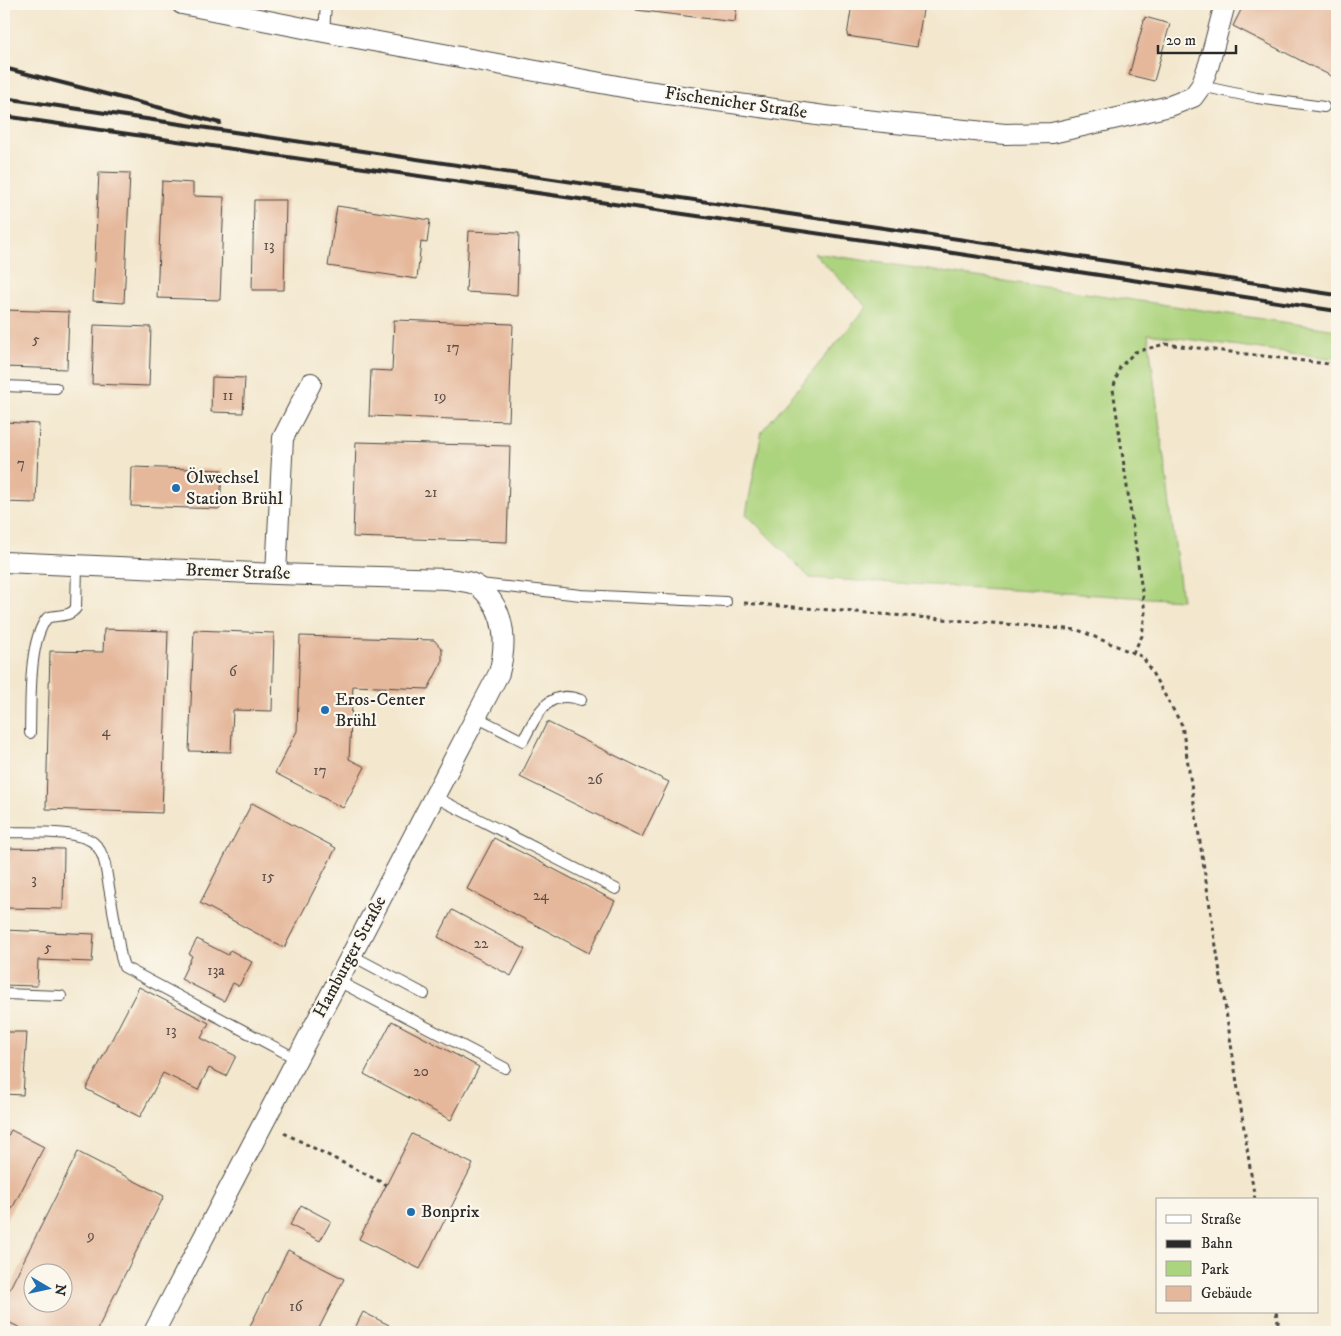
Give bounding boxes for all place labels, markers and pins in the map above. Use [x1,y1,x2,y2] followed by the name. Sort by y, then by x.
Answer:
[186,467,283,510] place label: Ölwechsel Station Brühl
[170,482,182,494] marker: Ölwechsel Station Brühl
[335,689,425,732] place label: Eros-Center Brühl
[319,704,331,716] marker: Eros-Center Brühl
[421,1201,480,1223] place label: Bonprix
[405,1206,417,1218] marker: Bonprix

